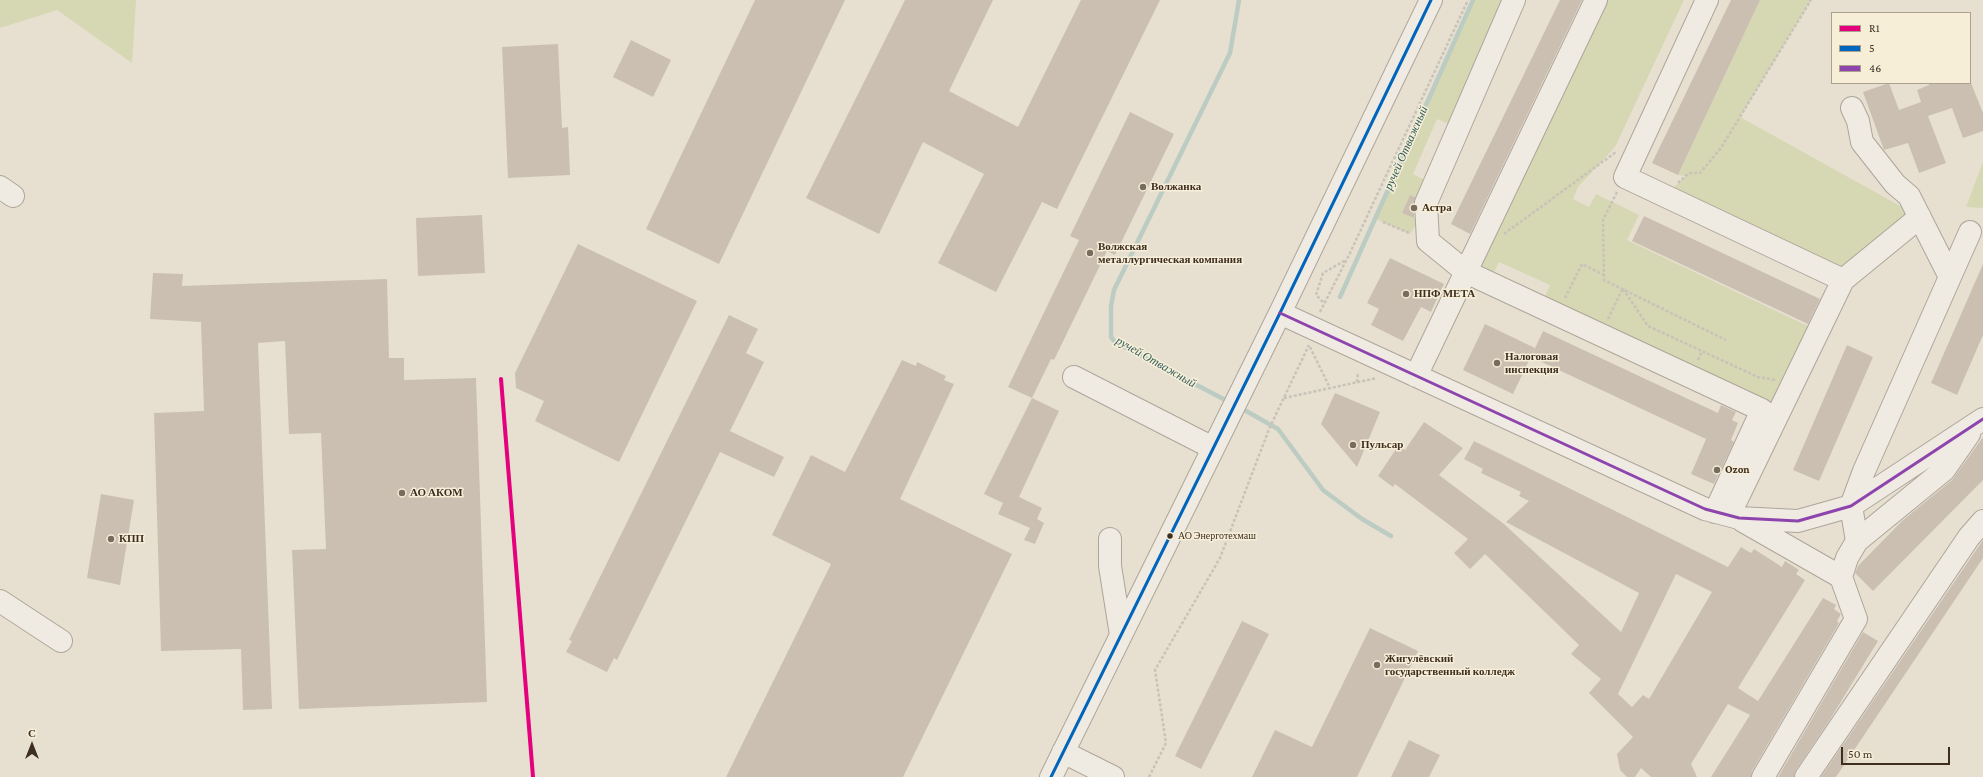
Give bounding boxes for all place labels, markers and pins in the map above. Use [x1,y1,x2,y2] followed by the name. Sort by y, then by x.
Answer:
[1151,180,1201,194] place label: Волжанка
[1138,182,1148,192] marker: Волжанка
[1422,201,1452,215] place label: Астра
[1409,203,1419,213] marker: Астра
[1098,240,1242,266] place label: Волжская металлургическая компания
[1085,248,1095,258] marker: Волжская металлургическая компания
[1414,287,1475,301] place label: НПФ МЕТА
[1401,289,1411,299] marker: НПФ МЕТА
[1505,350,1559,376] place label: Налоговая инспекция
[1492,358,1502,368] marker: Налоговая инспекция
[1361,438,1403,452] place label: Пульсар
[1348,440,1358,450] marker: Пульсар
[1725,463,1750,477] place label: Ozon
[1712,465,1722,475] marker: Ozon
[410,486,463,500] place label: АО АКОМ
[397,488,407,498] marker: АО АКОМ
[1178,530,1256,542] place label: АО Энерготехмаш
[1165,531,1175,541] marker: АО Энерготехмаш
[119,532,144,546] place label: КПП
[106,534,116,544] marker: КПП
[1385,652,1515,678] place label: Жигулёвский государственный колледж
[1372,660,1382,670] marker: Жигулёвский государственный колледж

